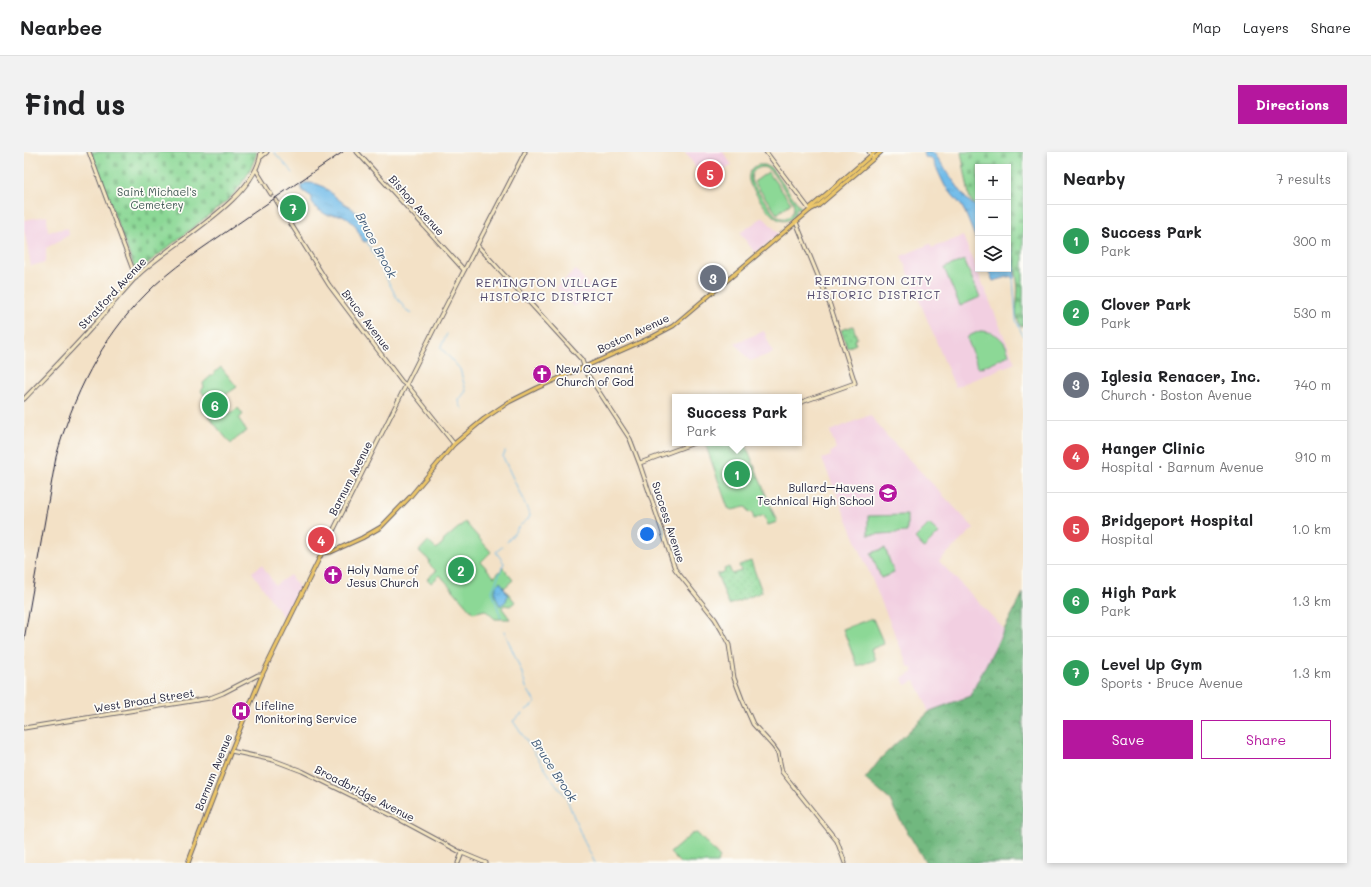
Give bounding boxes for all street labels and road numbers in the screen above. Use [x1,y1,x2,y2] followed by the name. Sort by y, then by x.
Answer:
[386,172,448,239] street label: Bishop Avenue
[75,254,149,332] street label: Stratford Avenue
[339,286,395,354] street label: Bruce Avenue
[595,310,672,356] street label: Boston Avenue
[325,438,375,518] street label: Barnum Avenue
[649,480,689,565] street label: Success Avenue
[93,685,195,715] street label: West Broad Street
[191,731,235,813] street label: Barnum Avenue
[312,761,418,825] street label: Broadbridge Avenue

